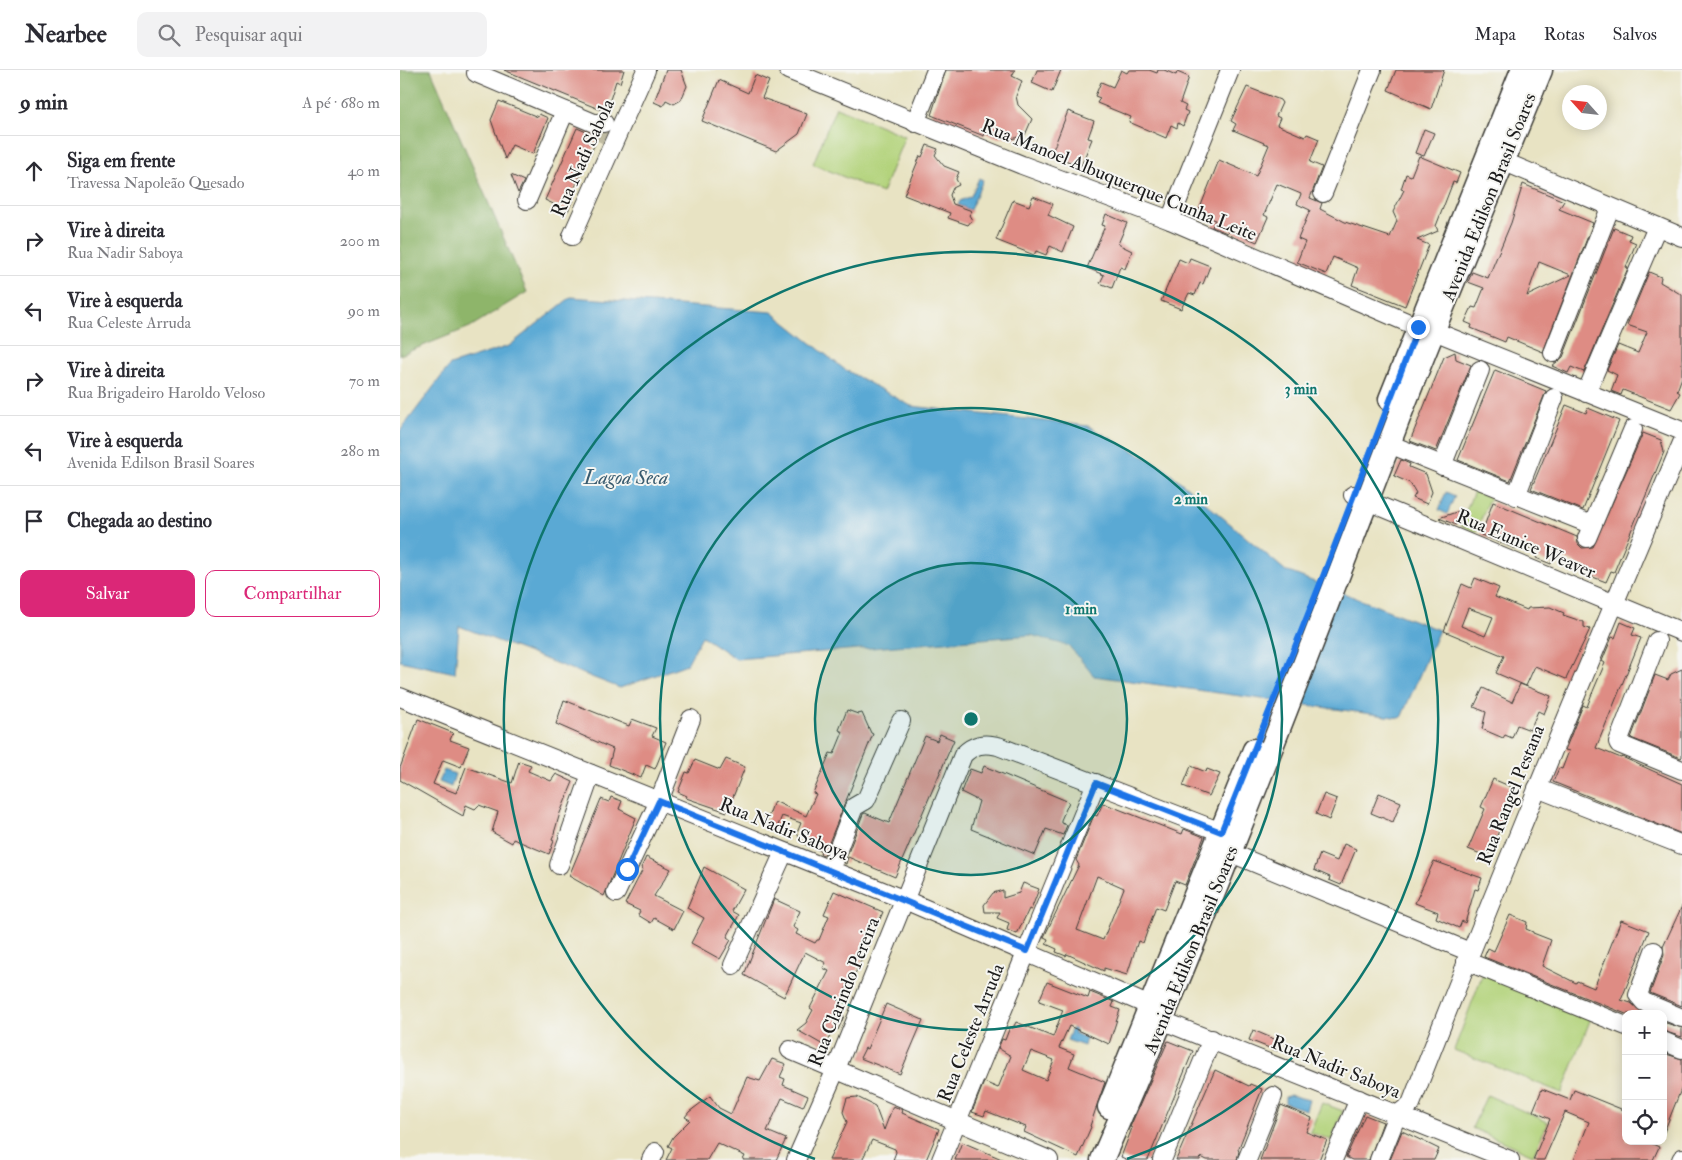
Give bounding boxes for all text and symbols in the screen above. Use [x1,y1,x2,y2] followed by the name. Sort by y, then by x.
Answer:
[137,12,487,57] search box
[25,19,107,50] text: Nearbee
[155,21,183,49] icon: search
[195,23,303,47] text: Pesquisar aqui
[1475,23,1516,46] text: Mapa
[1544,23,1585,46] text: Rotas
[1613,23,1657,46] text: Salvos
[1562,85,1607,130] north arrow
[20,89,68,116] text: 9 min
[1436,89,1542,306] street label: Avenida Edilson Brasil Soares
[302,93,380,113] text: A pé · 680 m
[546,95,620,221] street label: Rua Nadi Sabola
[978,114,1260,246] street label: Rua Manoel Albuquerque Cunha Leite
[67,149,175,173] text: Siga em frente
[20,157,48,185] icon: ahead
[347,161,380,181] text: 40 m
[67,173,245,193] text: Travessa Napoleão Quesado
[67,219,164,243] text: Vire à direita
[20,227,48,255] icon: right
[340,231,380,251] text: 200 m
[67,243,183,263] text: Rua Nadir Saboya
[67,289,182,313] text: Vire à esquerda
[20,297,48,325] icon: left
[348,301,380,321] text: 90 m
[67,313,191,333] text: Rua Celeste Arruda
[1407,316,1430,339] route end
[67,359,164,383] text: Vire à direita
[20,367,48,395] icon: right
[349,371,380,391] text: 70 m
[1285,380,1317,399] text: 3 min
[67,383,265,403] text: Rua Brigadeiro Haroldo Veloso
[67,429,182,453] text: Vire à esquerda
[20,437,48,465] icon: left
[340,441,380,461] text: 280 m
[67,453,254,473] text: Avenida Edilson Brasil Soares
[583,465,668,490] water label: Lagoa Seca
[1174,490,1208,509] text: 2 min
[1453,504,1599,584] street label: Rua Eunice Weaver
[20,507,48,535] icon: arrive
[67,509,212,533] text: Chegada ao destino
[20,570,195,617] button: Salvar
[205,570,380,617] button: Compartilhar
[1065,600,1097,619] text: 1 min
[962,710,980,728] centre of rings
[1472,721,1550,869] street label: Rua Rangel Pestana
[716,792,853,866] street label: Rua Nadir Saboya
[1138,842,1244,1059] street label: Avenida Edilson Brasil Soares
[616,858,639,881] route start
[803,913,885,1070] street label: Rua Clarindo Pereira
[932,960,1010,1106] street label: Rua Celeste Arruda
[1622,1010,1667,1145] map controls
[1622,1010,1667,1055] button: +
[1268,1030,1405,1104] street label: Rua Nadir Saboya
[1622,1055,1667,1100] button: −
[1622,1100,1667,1145] button: locate

